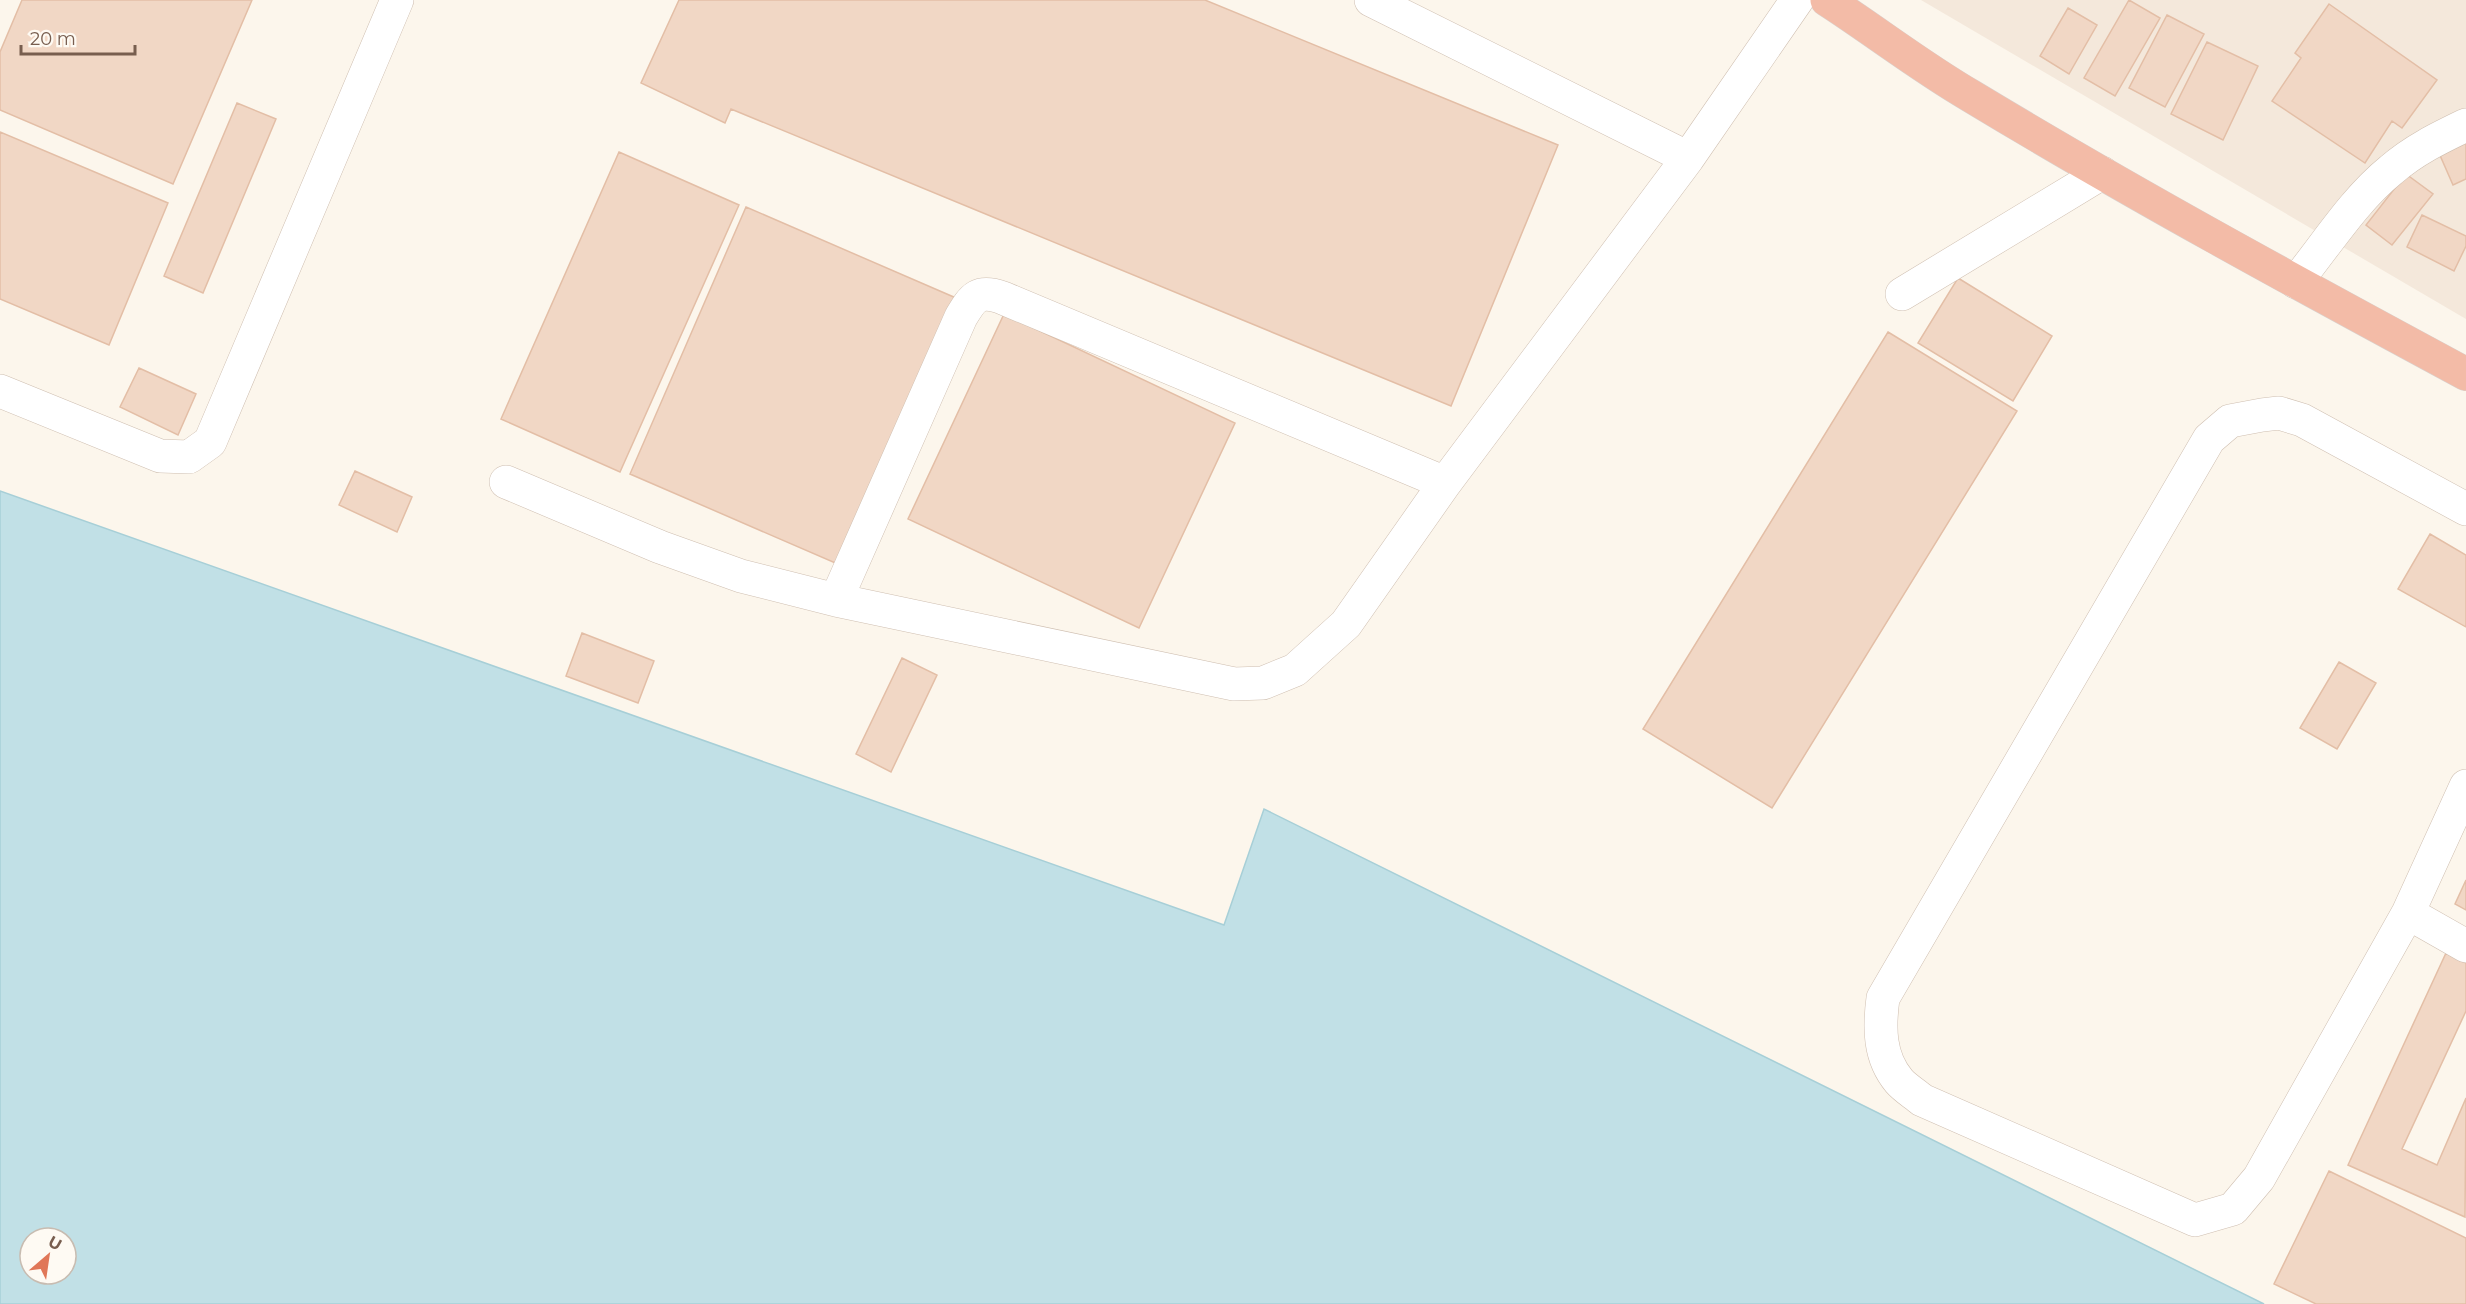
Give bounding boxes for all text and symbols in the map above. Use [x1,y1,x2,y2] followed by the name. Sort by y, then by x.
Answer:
[21,18,135,56] scale bar
[30,28,76,50] text: 20 m
[18,1226,78,1286] north arrow
[45,1232,65,1255] text: U

